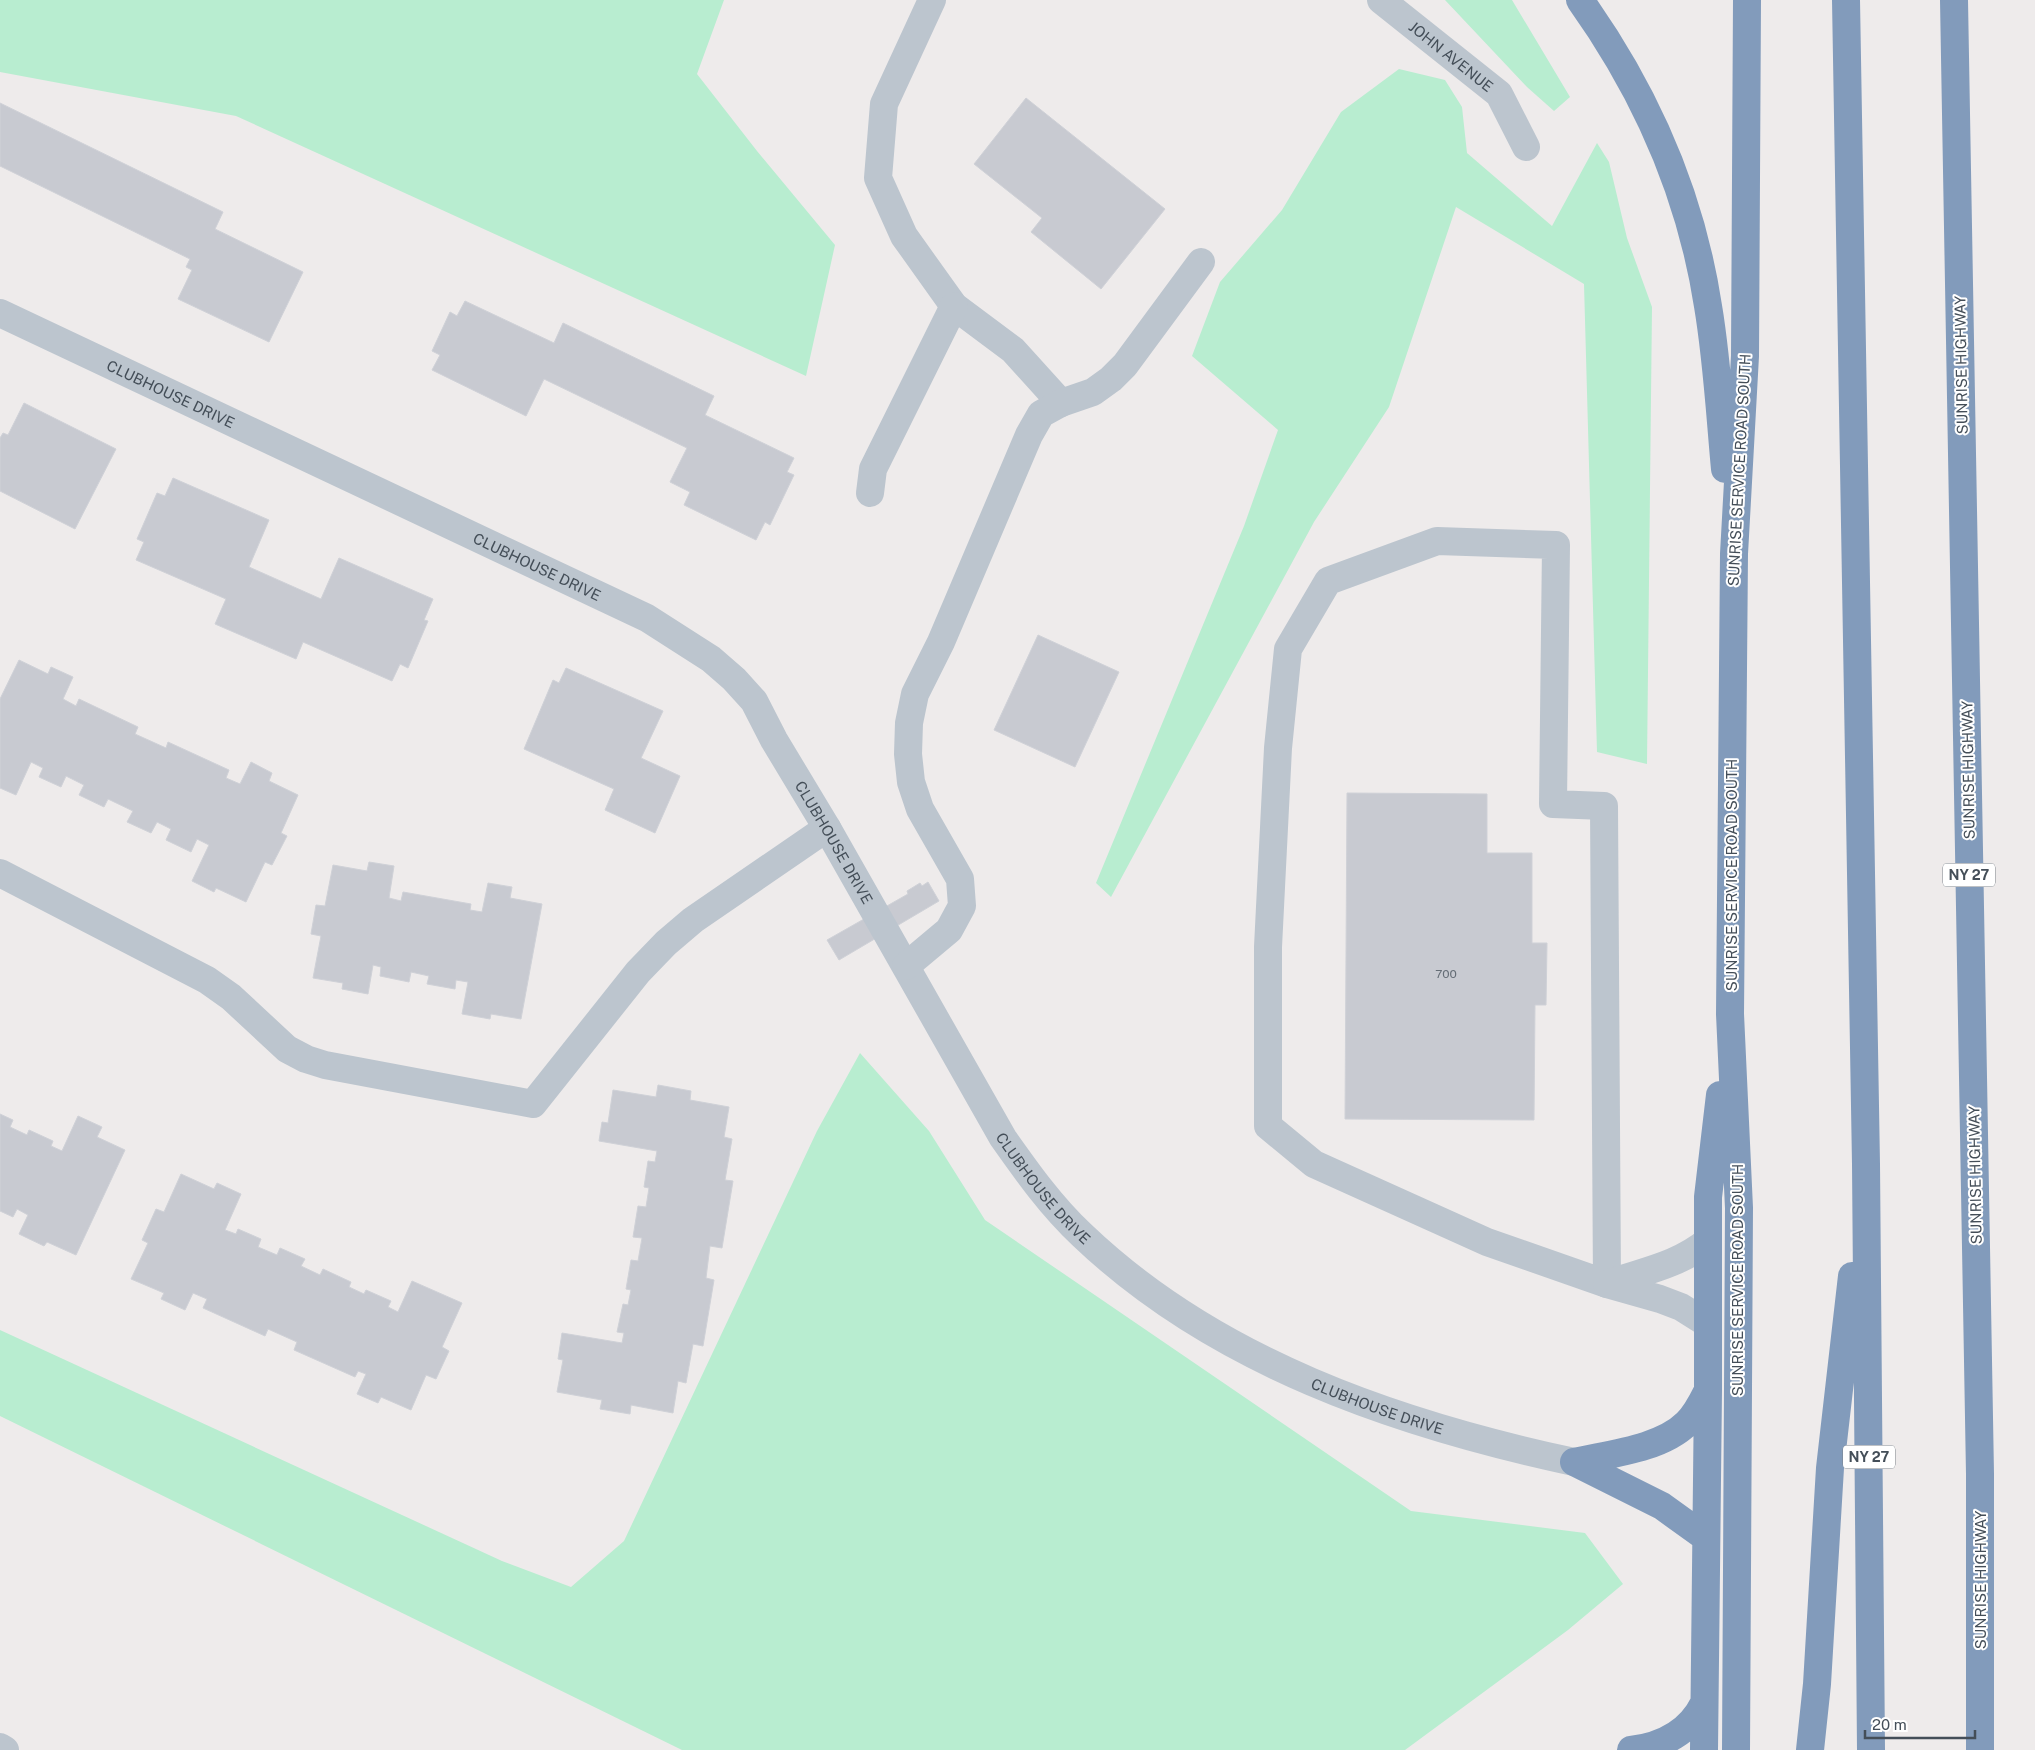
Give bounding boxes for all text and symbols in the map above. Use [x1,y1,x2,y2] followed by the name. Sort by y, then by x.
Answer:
[1406,17,1497,95] street label: JOHN AVENUE
[1951,296,1971,434] street label: SUNRISE HIGHWAY
[1724,353,1754,587] street label: SUNRISE SERVICE ROAD SOUTH
[104,356,238,431] street label: CLUBHOUSE DRIVE
[471,529,604,604] street label: CLUBHOUSE DRIVE
[1958,701,1978,839] street label: SUNRISE HIGHWAY
[1723,759,1740,991] street label: SUNRISE SERVICE ROAD SOUTH
[792,778,877,907] street label: CLUBHOUSE DRIVE
[1943,864,1995,886] road number: NY 27
[1435,967,1457,981] house number: 700
[1965,1106,1985,1244] street label: SUNRISE HIGHWAY
[993,1129,1094,1247] street label: CLUBHOUSE DRIVE
[1729,1164,1746,1396] street label: SUNRISE SERVICE ROAD SOUTH
[1309,1374,1446,1437] street label: CLUBHOUSE DRIVE
[1843,1445,1895,1468] road number: NY 27
[1972,1511,1989,1649] street label: SUNRISE HIGHWAY
[1865,1708,1975,1740] scale bar
[1872,1716,1907,1733] text: 20 m

